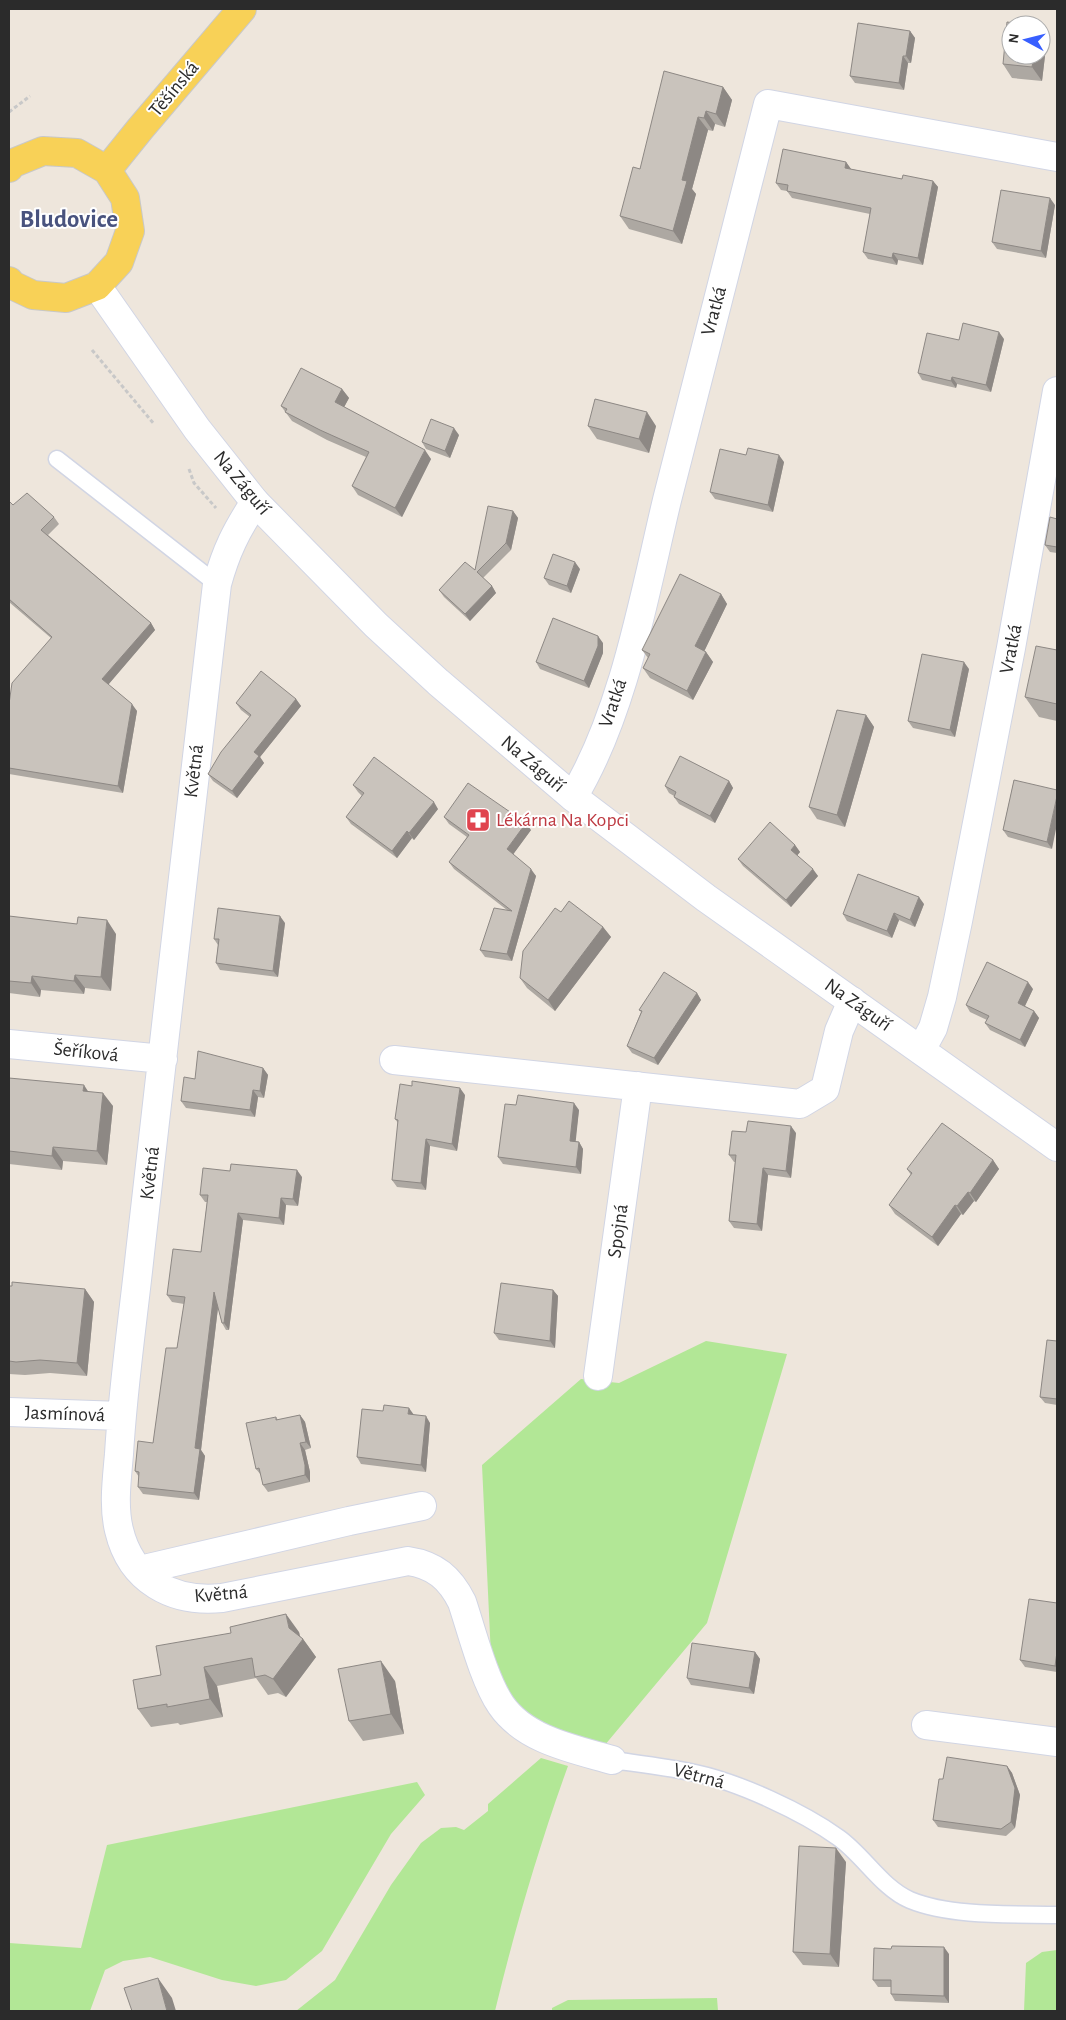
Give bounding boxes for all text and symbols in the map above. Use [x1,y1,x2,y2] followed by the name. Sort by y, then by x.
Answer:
[1001,15,1051,65] north arrow
[1007,33,1022,44] text: N
[145,57,203,121] street label: Těšínská
[20,207,118,232] district label: Bludovice
[698,284,730,338] street label: Vratká
[210,447,274,519] street label: Na Záguří
[996,622,1026,676] street label: Vratká
[595,676,631,730] street label: Vratká
[497,732,569,796] street label: Na Záguří
[181,743,207,799] street label: Květná
[465,807,491,833] pharmacy icon: Lékárna Na Kopci
[496,810,629,830] place label: Lékárna Na Kopci
[821,975,895,1035] street label: Na Záguří
[52,1038,120,1065] street label: Šeříková
[137,1145,163,1201] street label: Květná
[604,1203,632,1259] street label: Spojná
[24,1403,106,1425] street label: Jasmínová
[193,1582,249,1606] street label: Květná
[671,1760,727,1792] street label: Větrná

